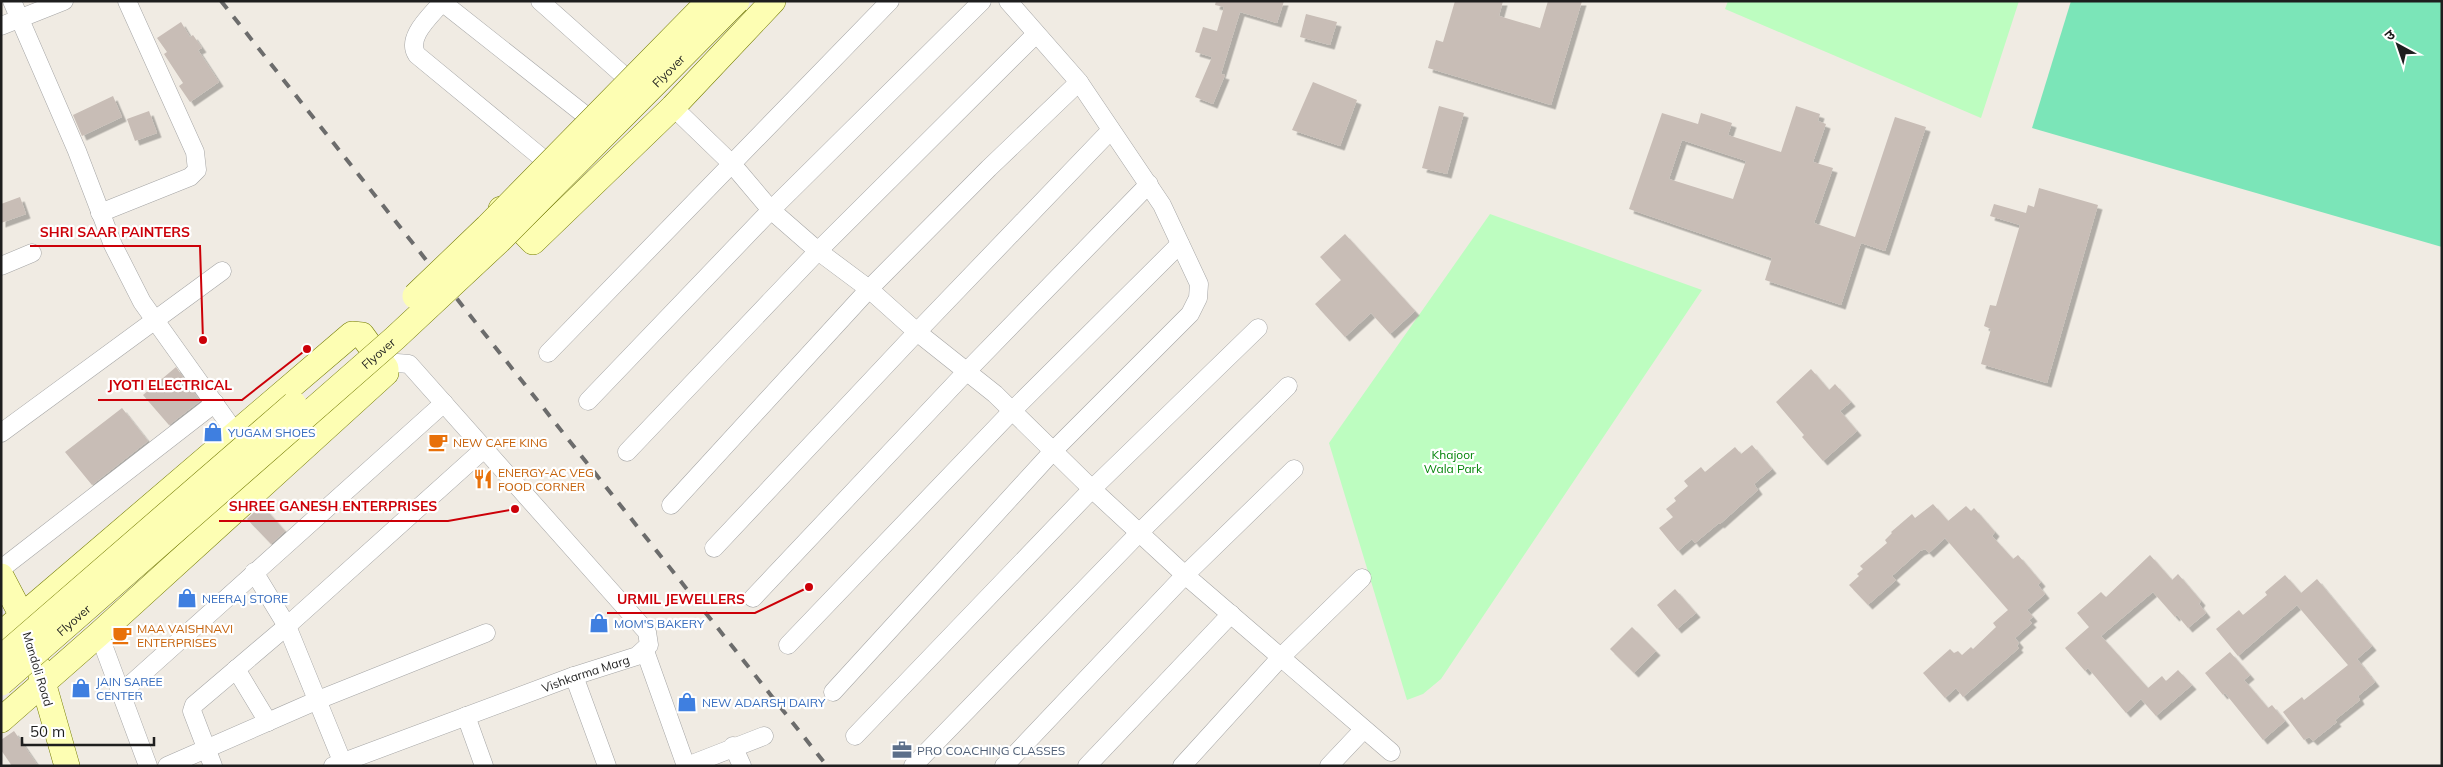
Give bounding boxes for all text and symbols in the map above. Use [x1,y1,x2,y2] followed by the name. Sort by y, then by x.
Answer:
[2373,20,2423,70] north arrow
[2381,25,2399,45] text: उ
[649,51,688,90] street label: Flyover
[30,217,200,246] callout: SHRI SAAR PAINTERS
[40,223,190,241] text: SHRI SAAR PAINTERS
[358,334,398,372] street label: Flyover
[98,371,242,400] callout: JYOTI ELECTRICAL
[108,376,232,394] text: JYOTI ELECTRICAL
[202,421,224,443] shop icon: YUGAM SHOES
[227,425,315,440] place label: YUGAM SHOES
[427,431,449,453] cafe icon: NEW CAFE KING
[453,435,548,450] place label: NEW CAFE KING
[1424,447,1483,476] park label: Khajoor Wala Park
[498,465,594,494] place label: ENERGY-AC VEG FOOD CORNER
[472,468,494,490] restaurant icon: ENERGY-AC VEG FOOD CORNER
[219,492,448,521] callout: SHREE GANESH ENTERPRISES
[229,497,437,515] text: SHREE GANESH ENTERPRISES
[607,584,755,613] callout: URMIL JEWELLERS
[176,587,198,609] shop icon: NEERAJ STORE
[617,590,745,608] text: URMIL JEWELLERS
[202,591,288,606] place label: NEERAJ STORE
[53,601,94,639] street label: Flyover
[588,612,610,634] shop icon: MOM'S BAKERY
[614,616,705,631] place label: MOM'S BAKERY
[137,621,233,650] place label: MAA VAISHNAVI ENTERPRISES
[111,624,133,646] cafe icon: MAA VAISHNAVI ENTERPRISES
[20,630,56,708] street label: Mandoli Road
[539,651,631,695] street label: Vishkarma Marg
[96,674,163,703] place label: JAIN SAREE CENTER
[70,677,92,699] shop icon: JAIN SAREE CENTER
[676,691,698,713] shop icon: NEW ADARSH DAIRY
[702,695,826,710] place label: NEW ADARSH DAIRY
[22,714,155,746] scale bar
[30,722,65,741] text: 50 m
[891,739,913,761] office icon: PRO COACHING CLASSES
[917,743,1065,758] place label: PRO COACHING CLASSES

